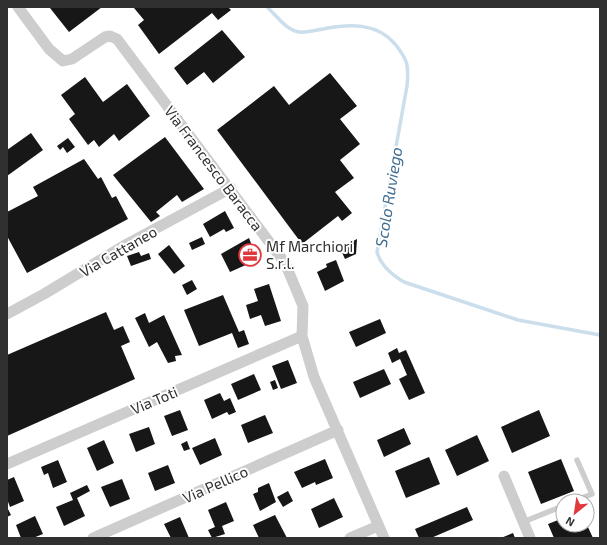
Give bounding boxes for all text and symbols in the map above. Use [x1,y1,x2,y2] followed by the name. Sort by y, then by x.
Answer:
[161,102,267,234] street label: Via Francesco Baracca
[371,146,405,248] water label: Scolo Ruviego
[76,222,160,280] street label: Via Cattaneo
[266,237,353,272] place label: Mf Marchiori S.r.l.
[237,242,263,268] office icon: Mf Marchiori S.r.l.
[128,382,180,418] street label: Via Toti
[180,462,250,506] street label: Via Pellico
[555,493,595,533] north arrow
[563,514,576,530] text: N

